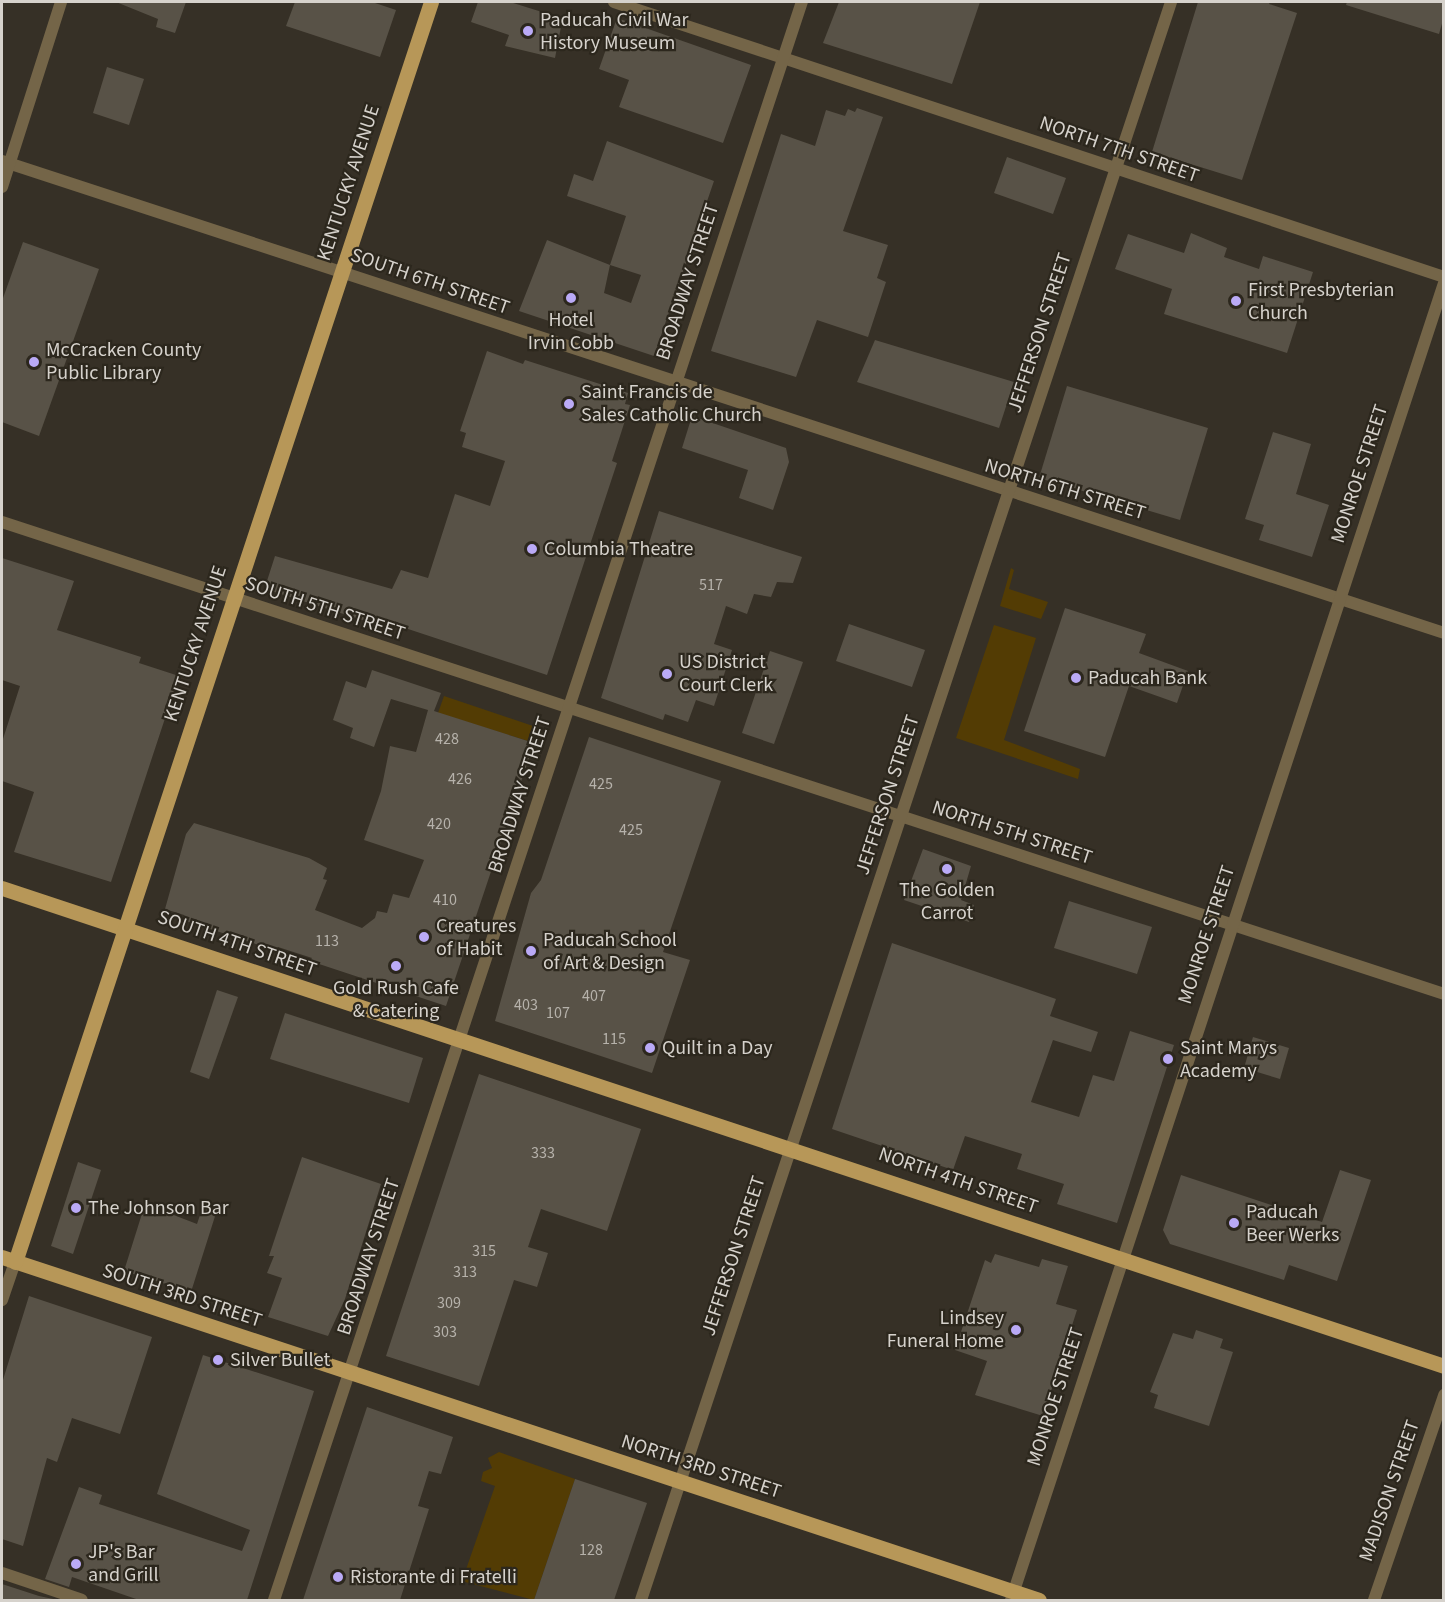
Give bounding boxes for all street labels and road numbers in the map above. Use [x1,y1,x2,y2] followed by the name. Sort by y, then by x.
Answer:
[312,102,386,264] street label: KENTUCKY AVENUE
[1036,111,1202,189] street label: NORTH 7TH STREET
[651,201,725,363] street label: BROADWAY STREET
[347,244,513,320] street label: SOUTH 6TH STREET
[1003,250,1077,416] street label: JEFFERSON STREET
[1326,402,1394,546] street label: MONROE STREET
[982,454,1148,526] street label: NORTH 6TH STREET
[159,563,233,725] street label: KENTUCKY AVENUE
[242,572,408,646] street label: SOUTH 5TH STREET
[851,712,925,878] street label: JEFFERSON STREET
[483,714,557,876] street label: BROADWAY STREET
[929,796,1095,870] street label: NORTH 5TH STREET
[1173,863,1241,1007] street label: MONROE STREET
[154,906,320,982] street label: SOUTH 4TH STREET
[875,1142,1041,1220] street label: NORTH 4TH STREET
[697,1173,771,1339] street label: JEFFERSON STREET
[332,1176,406,1338] street label: BROADWAY STREET
[99,1259,265,1333] street label: SOUTH 3RD STREET
[1022,1325,1090,1469] street label: MONROE STREET
[1355,1417,1425,1565] street label: MADISON STREET
[618,1430,784,1504] street label: NORTH 3RD STREET

